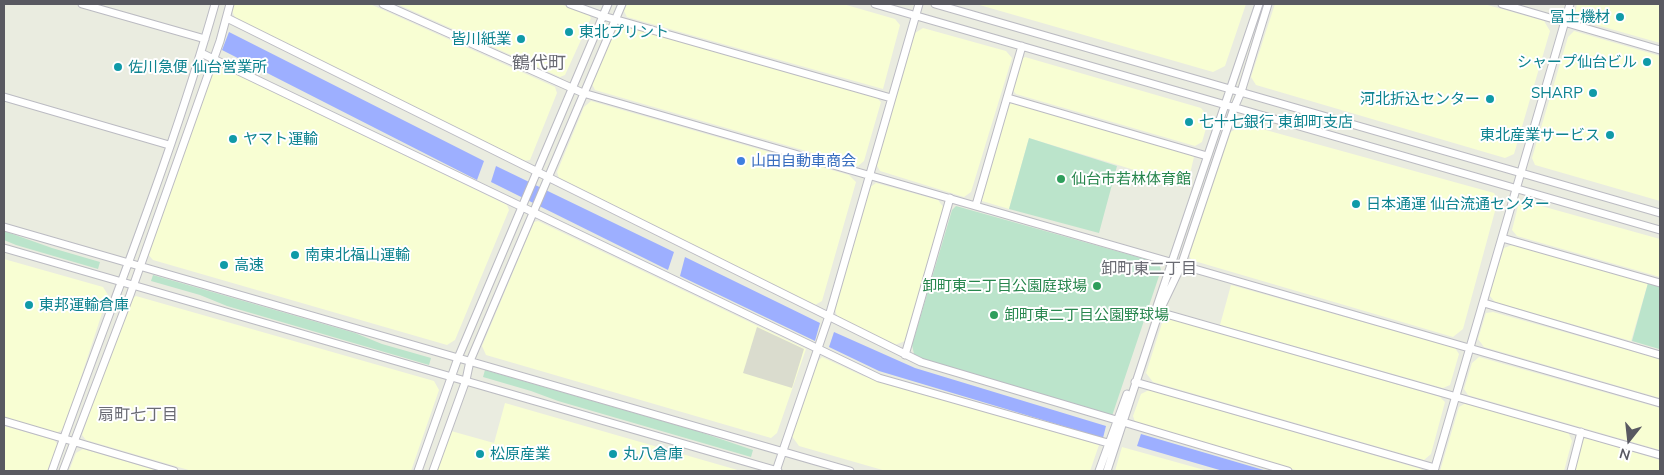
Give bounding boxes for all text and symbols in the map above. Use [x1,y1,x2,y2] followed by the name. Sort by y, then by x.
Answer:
[1550,8,1610,26] place label: 冨士機材
[1614,11,1626,23] marker: 冨士機材
[579,23,669,41] place label: 東北プリント
[563,26,575,38] marker: 東北プリント
[451,30,511,48] place label: 皆川紙業
[515,33,527,45] marker: 皆川紙業
[512,53,566,75] district label: 鶴代町
[1517,53,1637,71] place label: シャープ仙台ビル
[1641,56,1653,68] marker: シャープ仙台ビル
[128,58,267,76] place label: 佐川急便 仙台営業所
[112,61,124,73] marker: 佐川急便 仙台営業所
[1531,84,1583,102] place label: SHARP
[1587,87,1599,99] marker: SHARP
[1360,90,1480,108] place label: 河北折込センター
[1484,93,1496,105] marker: 河北折込センター
[1199,113,1353,131] place label: 七十七銀行 東卸町支店
[1183,116,1195,128] marker: 七十七銀行 東卸町支店
[1480,126,1600,144] place label: 東北産業サービス
[1604,129,1616,141] marker: 東北産業サービス
[243,130,318,148] place label: ヤマト運輸
[227,133,239,145] marker: ヤマト運輸
[751,152,856,170] place label: 山田自動車商会
[735,155,747,167] marker: 山田自動車商会
[1071,170,1191,188] place label: 仙台市若林体育館
[1055,173,1067,185] marker: 仙台市若林体育館
[1366,195,1550,213] place label: 日本通運 仙台流通センター
[1350,198,1362,210] marker: 日本通運 仙台流通センター
[305,246,410,264] place label: 南東北福山運輸
[289,249,301,261] marker: 南東北福山運輸
[234,256,264,274] place label: 高速
[218,259,230,271] marker: 高速
[1101,259,1197,279] district label: 卸町東二丁目
[922,277,1087,295] place label: 卸町東二丁目公園庭球場
[1091,280,1103,292] marker: 卸町東二丁目公園庭球場
[39,296,129,314] place label: 東邦運輸倉庫
[23,299,35,311] marker: 東邦運輸倉庫
[1004,306,1169,324] place label: 卸町東二丁目公園野球場
[988,309,1000,321] marker: 卸町東二丁目公園野球場
[98,405,178,425] district label: 扇町七丁目
[1604,415,1654,465] north arrow
[1617,444,1632,465] text: N
[490,445,550,463] place label: 松原産業
[623,445,683,463] place label: 丸八倉庫
[474,448,486,460] marker: 松原産業
[607,448,619,460] marker: 丸八倉庫

